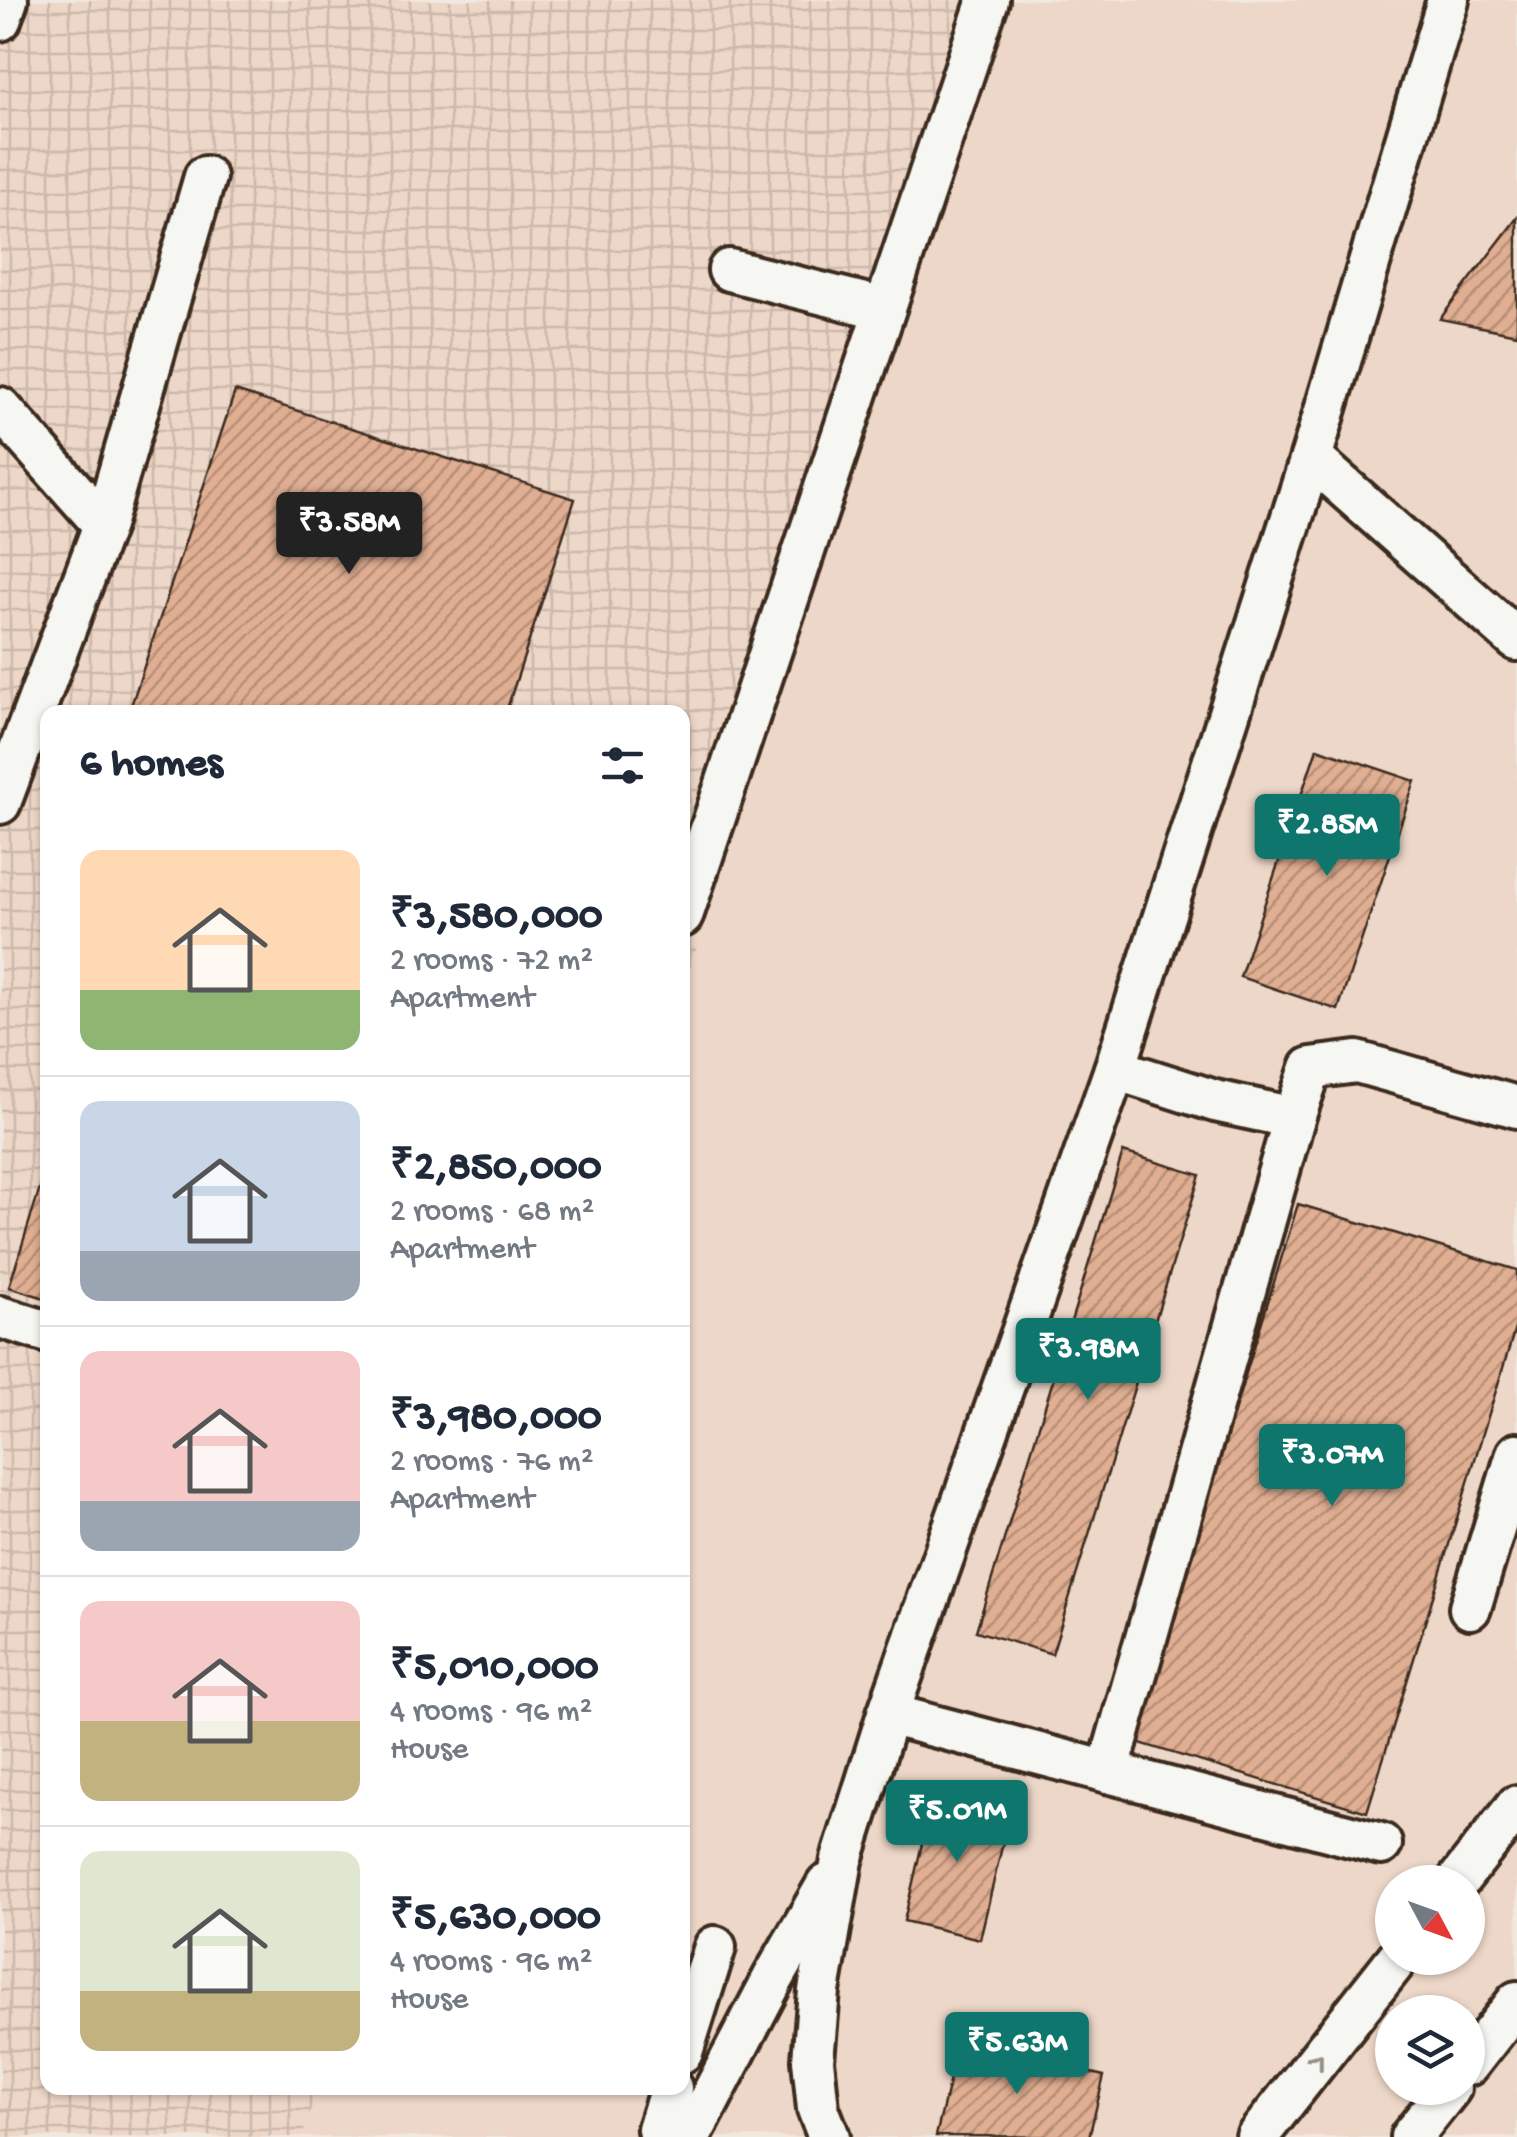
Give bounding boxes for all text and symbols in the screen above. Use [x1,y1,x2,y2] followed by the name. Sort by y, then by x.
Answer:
[268,492,430,577] pin: ₹3.58M
[298,505,400,543] text: ₹3.58M
[595,738,650,793] icon: filters
[80,741,223,790] text: 6 homes
[1246,794,1408,879] pin: ₹2.85M
[1277,807,1377,845] text: ₹2.85M
[160,890,280,1010] icon: home
[390,894,603,943] text: ₹3,580,000
[390,943,593,981] text: 2 rooms · 72 m²
[390,981,534,1019] text: Apartment
[160,1141,280,1261] icon: home
[390,1145,602,1194] text: ₹2,850,000
[390,1194,594,1232] text: 2 rooms · 68 m²
[390,1232,534,1270] text: Apartment
[1007,1318,1169,1403] pin: ₹3.98M
[1038,1331,1138,1369] text: ₹3.98M
[160,1391,280,1511] icon: home
[390,1395,602,1444] text: ₹3,980,000
[1251,1424,1413,1509] pin: ₹3.07M
[1281,1437,1383,1475] text: ₹3.07M
[390,1444,593,1482] text: 2 rooms · 76 m²
[390,1482,534,1520] text: Apartment
[160,1641,280,1761] icon: home
[390,1645,599,1694] text: ₹5,010,000
[390,1694,592,1732] text: 4 rooms · 96 m²
[390,1732,468,1770] text: House
[876,1780,1038,1865] pin: ₹5.01M
[908,1793,1006,1831] text: ₹5.01M
[1375,1865,1485,1975] north arrow
[1375,1865,1485,2105] map controls
[160,1891,280,2011] icon: home
[390,1895,601,1944] text: ₹5,630,000
[390,1944,592,1982] text: 4 rooms · 96 m²
[390,1982,468,2020] text: House
[1375,1995,1485,2105] button: layers
[936,2012,1098,2097] pin: ₹5.63M
[967,2025,1067,2063] text: ₹5.63M
[1306,2054,1323,2072] one-way arrow

